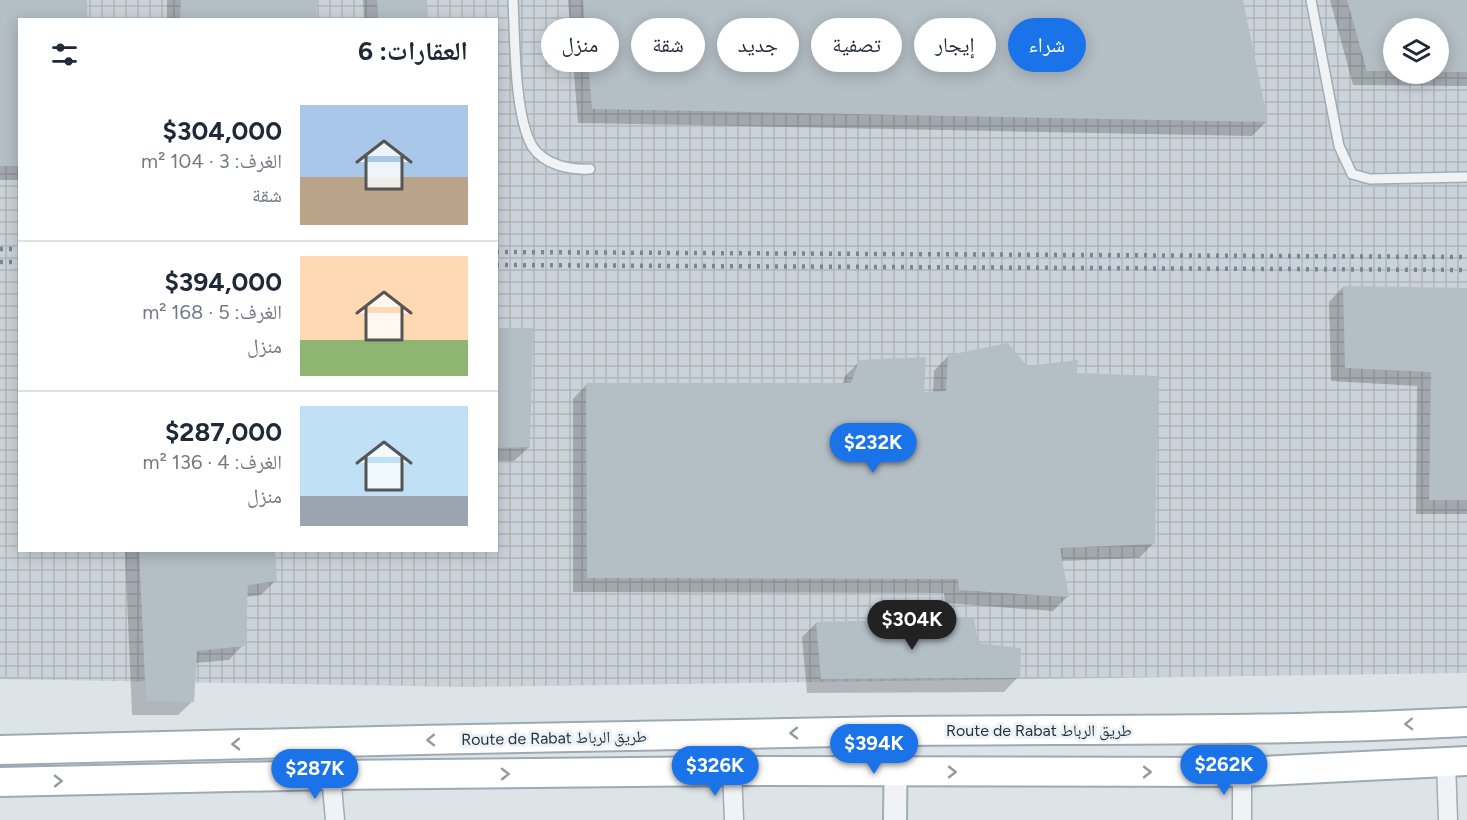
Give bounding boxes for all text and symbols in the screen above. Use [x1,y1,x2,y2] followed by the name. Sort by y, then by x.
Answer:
[541,18,619,72] chip: منزل
[631,18,705,72] chip: شقة
[717,18,799,72] chip: جديد
[811,18,902,72] chip: تصفية
[914,18,996,72] chip: إيجار
[1008,18,1086,72] chip: شراء
[1383,18,1449,84] map controls
[1383,18,1449,84] button: layers
[358,35,468,67] text: العقارات: 6
[48,38,81,71] icon: filters
[163,115,282,147] text: $304,000
[348,129,420,201] icon: home
[141,149,282,173] text: الغرف: 3 · 104 m²
[252,183,282,207] text: شقة
[164,266,282,298] text: $394,000
[348,280,420,352] icon: home
[142,300,282,324] text: الغرف: 5 · 168 m²
[247,334,282,358] text: منزل
[165,416,282,448] text: $287,000
[831,423,915,474] pin: $232K
[348,430,420,502] icon: home
[844,430,902,454] text: $232K
[143,450,282,474] text: الغرف: 4 · 136 m²
[247,484,282,508] text: منزل
[870,600,954,651] pin: $304K
[881,607,943,631] text: $304K
[1404,717,1413,730] one-way arrow
[946,721,1132,741] street label: Route de Rabat طريق الرباط
[832,724,916,775] pin: $394K
[461,727,647,750] street label: Route de Rabat طريق الرباط
[789,727,798,739] one-way arrow
[844,731,904,755] text: $394K
[426,734,435,746] one-way arrow
[231,738,240,750] one-way arrow
[1182,745,1266,796] pin: $262K
[673,746,757,797] pin: $326K
[273,749,357,800] pin: $287K
[1194,752,1254,776] text: $262K
[686,753,744,777] text: $326K
[285,756,345,780] text: $287K
[948,765,957,778] one-way arrow
[1143,766,1152,778] one-way arrow
[501,768,510,780] one-way arrow
[54,774,63,787] one-way arrow

